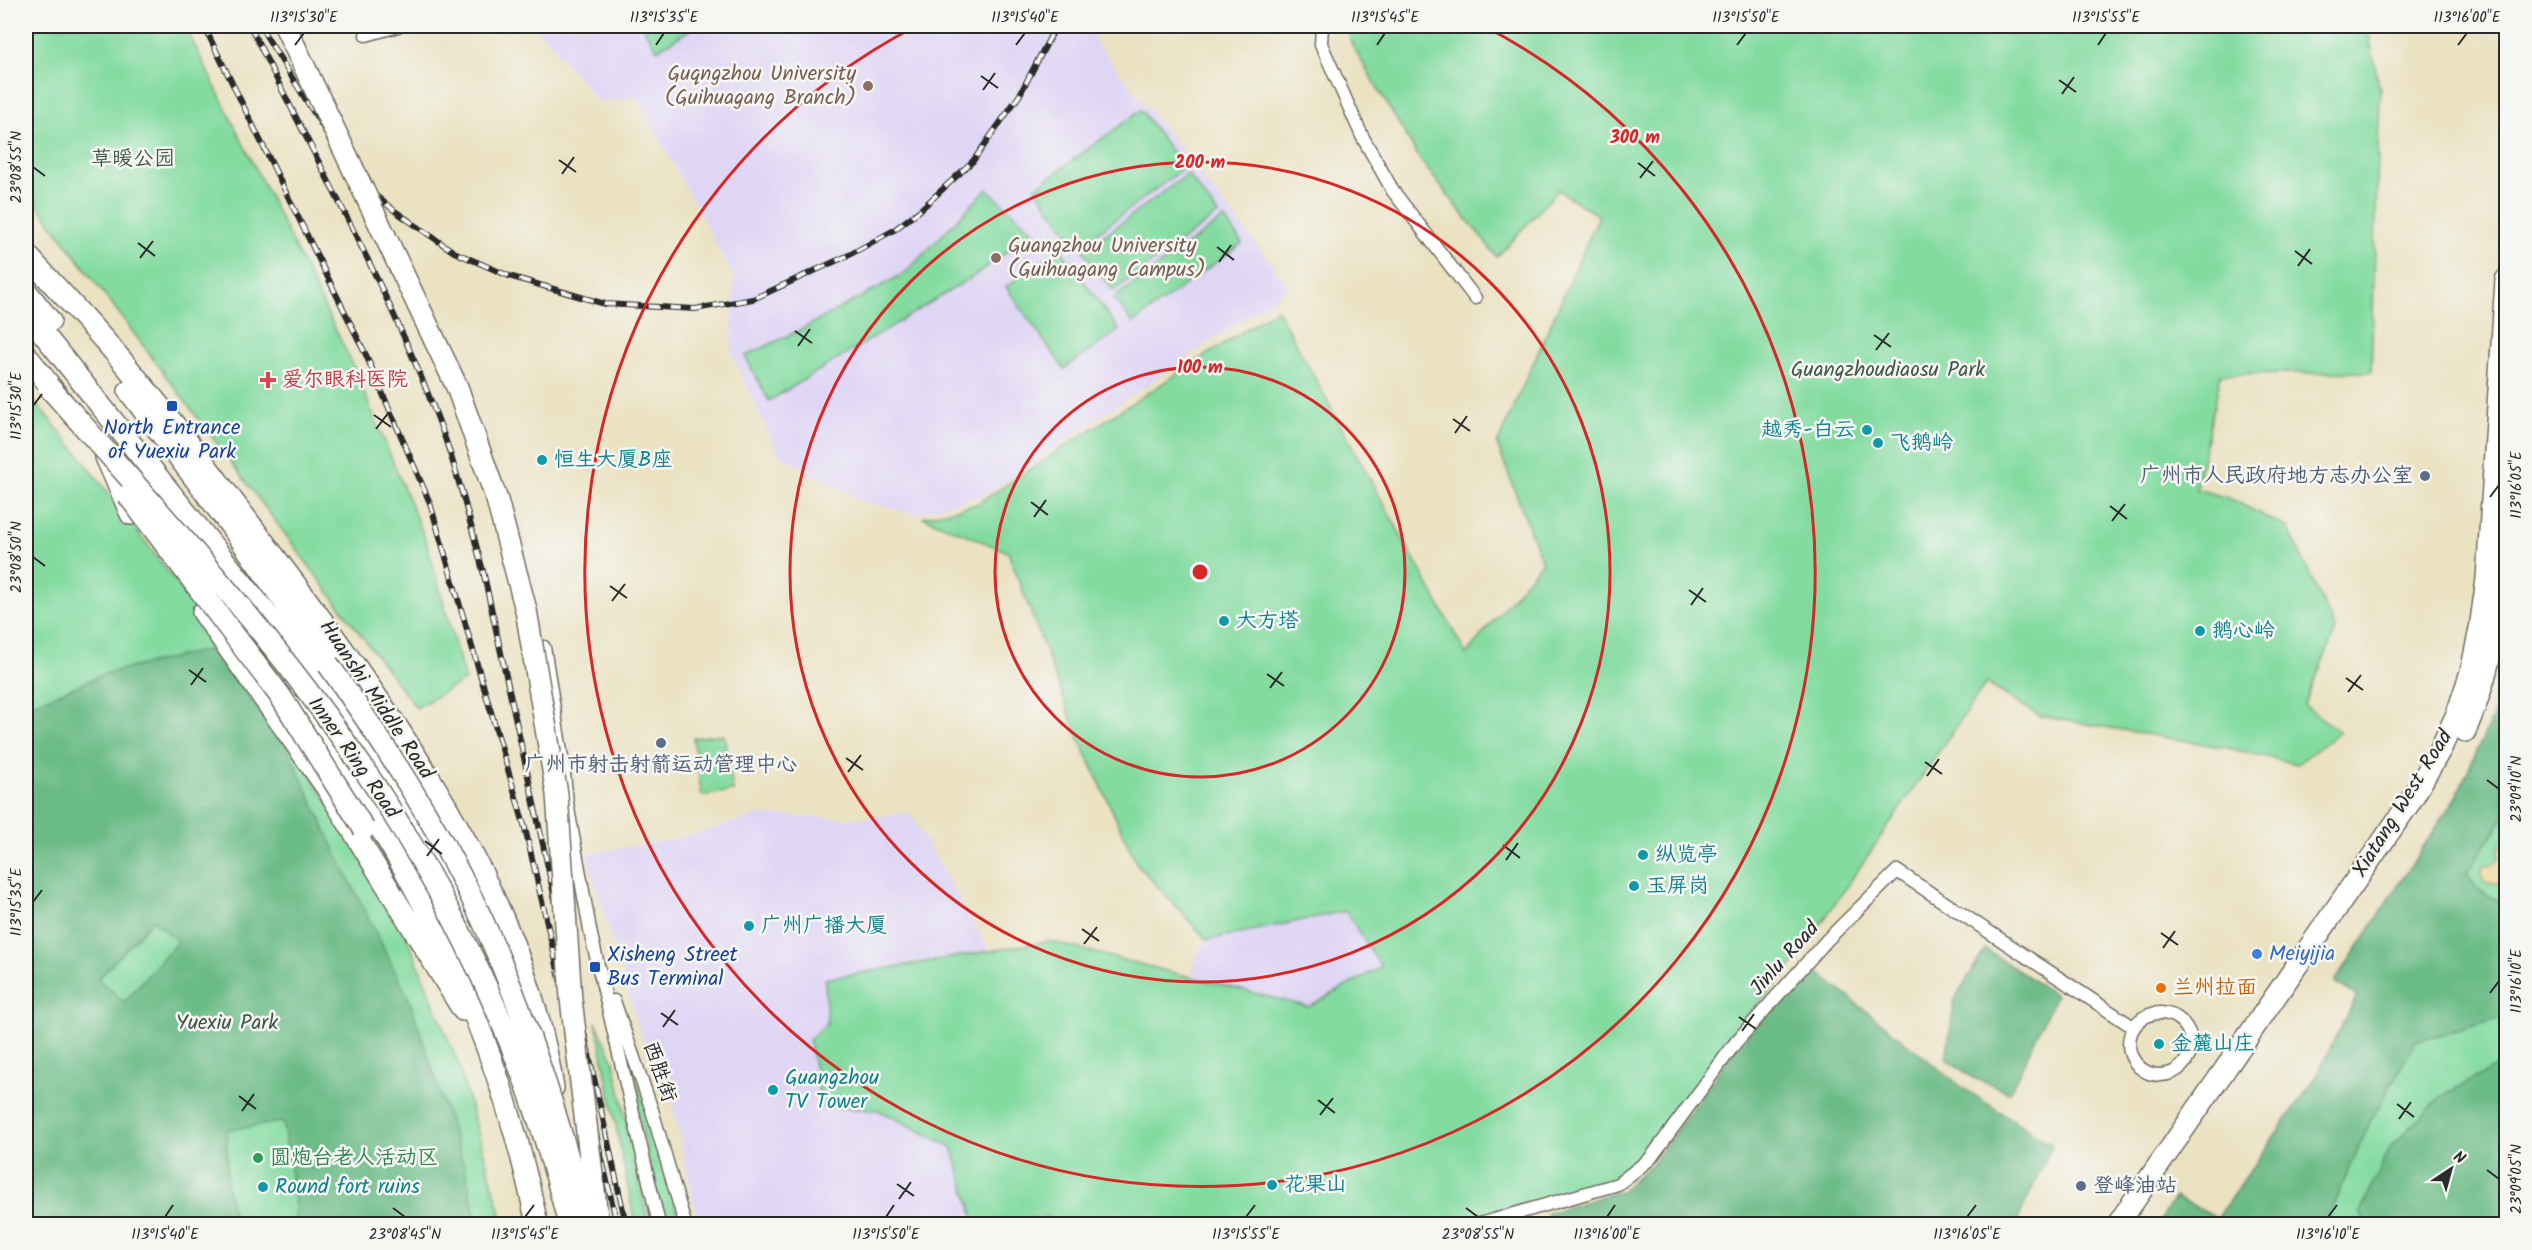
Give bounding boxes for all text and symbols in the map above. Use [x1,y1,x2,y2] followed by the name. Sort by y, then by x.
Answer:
[270,6,339,30] text: 113°15'30"E
[630,6,699,30] text: 113°15'35"E
[991,6,1060,30] text: 113°15'40"E
[1351,6,1420,30] text: 113°15'45"E
[1712,6,1781,30] text: 113°15'50"E
[2072,6,2141,30] text: 113°15'55"E
[2433,6,2502,30] text: 113°16'00"E
[665,58,856,115] place label: Guqngzhou University (Guihuagang Branch)
[861,79,875,93] marker: Guqngzhou University (Guihuagang Branch)
[1609,124,1660,153] text: 300 m
[5,131,29,203] text: 23°08'55"N
[91,143,175,176] park label: 草暖公园
[1175,149,1226,178] text: 200 m
[1008,230,1206,287] place label: Guangzhou University (Guihuagang Campus)
[989,251,1003,265] marker: Guangzhou University (Guihuagang Campus)
[1177,354,1223,383] text: 100 m
[1791,354,1985,387] park label: Guangzhoudiaosu Park
[282,364,408,397] place label: 爱尔眼科医院
[5,371,29,440] text: 113°15'30"E
[259,371,277,389] marker: 爱尔眼科医院
[165,399,179,413] marker: North Entrance of Yuexiu Park
[104,412,241,469] place label: North Entrance of Yuexiu Park
[1761,414,1855,447] place label: 越秀-白云
[1860,423,1874,437] marker: 越秀-白云
[1890,427,1953,460] place label: 飞鹅岭
[1871,436,1885,450] marker: 飞鹅岭
[554,444,672,477] place label: 恒生大厦B座
[2505,450,2529,519] text: 113°16'05"E
[535,453,549,467] marker: 恒生大厦B座
[2140,460,2413,493] place label: 广州市人民政府地方志办公室
[2418,469,2432,483] marker: 广州市人民政府地方志办公室
[5,521,29,593] text: 23°08'50"N
[1190,562,1210,582] centre of rings
[1236,605,1299,638] place label: 大方塔
[310,613,442,787] street label: Huanshi Middle Road
[1217,614,1231,628] marker: 大方塔
[2212,615,2275,648] place label: 鹅心岭
[2193,624,2207,638] marker: 鹅心岭
[299,690,408,826] street label: Inner Ring Road
[2344,723,2462,884] street label: Xiatang West Road
[654,736,668,750] marker: 广州市射击射箭运动管理中心
[525,749,798,782] place label: 广州市射击射箭运动管理中心
[2505,756,2529,822] text: 23°09'10"N
[1655,839,1718,872] place label: 纵览亭
[1636,848,1650,862] marker: 纵览亭
[5,867,29,936] text: 113°15'35"E
[1646,870,1709,903] place label: 玉屏岗
[1627,879,1641,893] marker: 玉屏岗
[761,910,887,943] place label: 广州广播大厦
[1742,913,1828,1004] street label: Jinlu Road
[742,919,756,933] marker: 广州广播大厦
[2269,938,2335,971] place label: Meiyijia
[607,939,738,996] place label: Xisheng Street Bus Terminal
[2250,947,2264,961] marker: Meiyijia
[2505,948,2529,1013] text: 113°16'10"E
[588,960,602,974] marker: Xisheng Street Bus Terminal
[2173,972,2257,1005] place label: 兰州拉面
[2154,981,2168,995] marker: 兰州拉面
[176,1007,278,1040] park label: Yuexiu Park
[2171,1028,2255,1061] place label: 金麓山庄
[633,1037,685,1107] street label: 西胜街
[2152,1037,2166,1051] marker: 金麓山庄
[785,1062,879,1119] place label: Guangzhou TV Tower
[766,1083,780,1097] marker: Guangzhou TV Tower
[2421,1139,2481,1199] north arrow
[270,1142,438,1175] place label: 圆炮台老人活动区
[2505,1144,2529,1214] text: 23°09'05"N
[2447,1145,2470,1171] text: N
[251,1151,265,1165] marker: 圆炮台老人活动区
[1284,1169,1347,1202] place label: 花果山
[2093,1170,2177,1203] place label: 登峰油站
[275,1171,420,1204] place label: Round fort ruins
[1265,1178,1279,1192] marker: 花果山
[2074,1179,2088,1193] marker: 登峰油站
[256,1180,270,1194] marker: Round fort ruins
[131,1223,200,1247] text: 113°15'40"E
[369,1223,441,1247] text: 23°08'45"N
[491,1223,560,1247] text: 113°15'45"E
[852,1223,921,1247] text: 113°15'50"E
[1212,1223,1281,1247] text: 113°15'55"E
[1442,1223,1514,1247] text: 23°08'55"N
[1573,1223,1642,1247] text: 113°16'00"E
[1933,1223,2002,1247] text: 113°16'05"E
[2296,1223,2361,1247] text: 113°16'10"E

